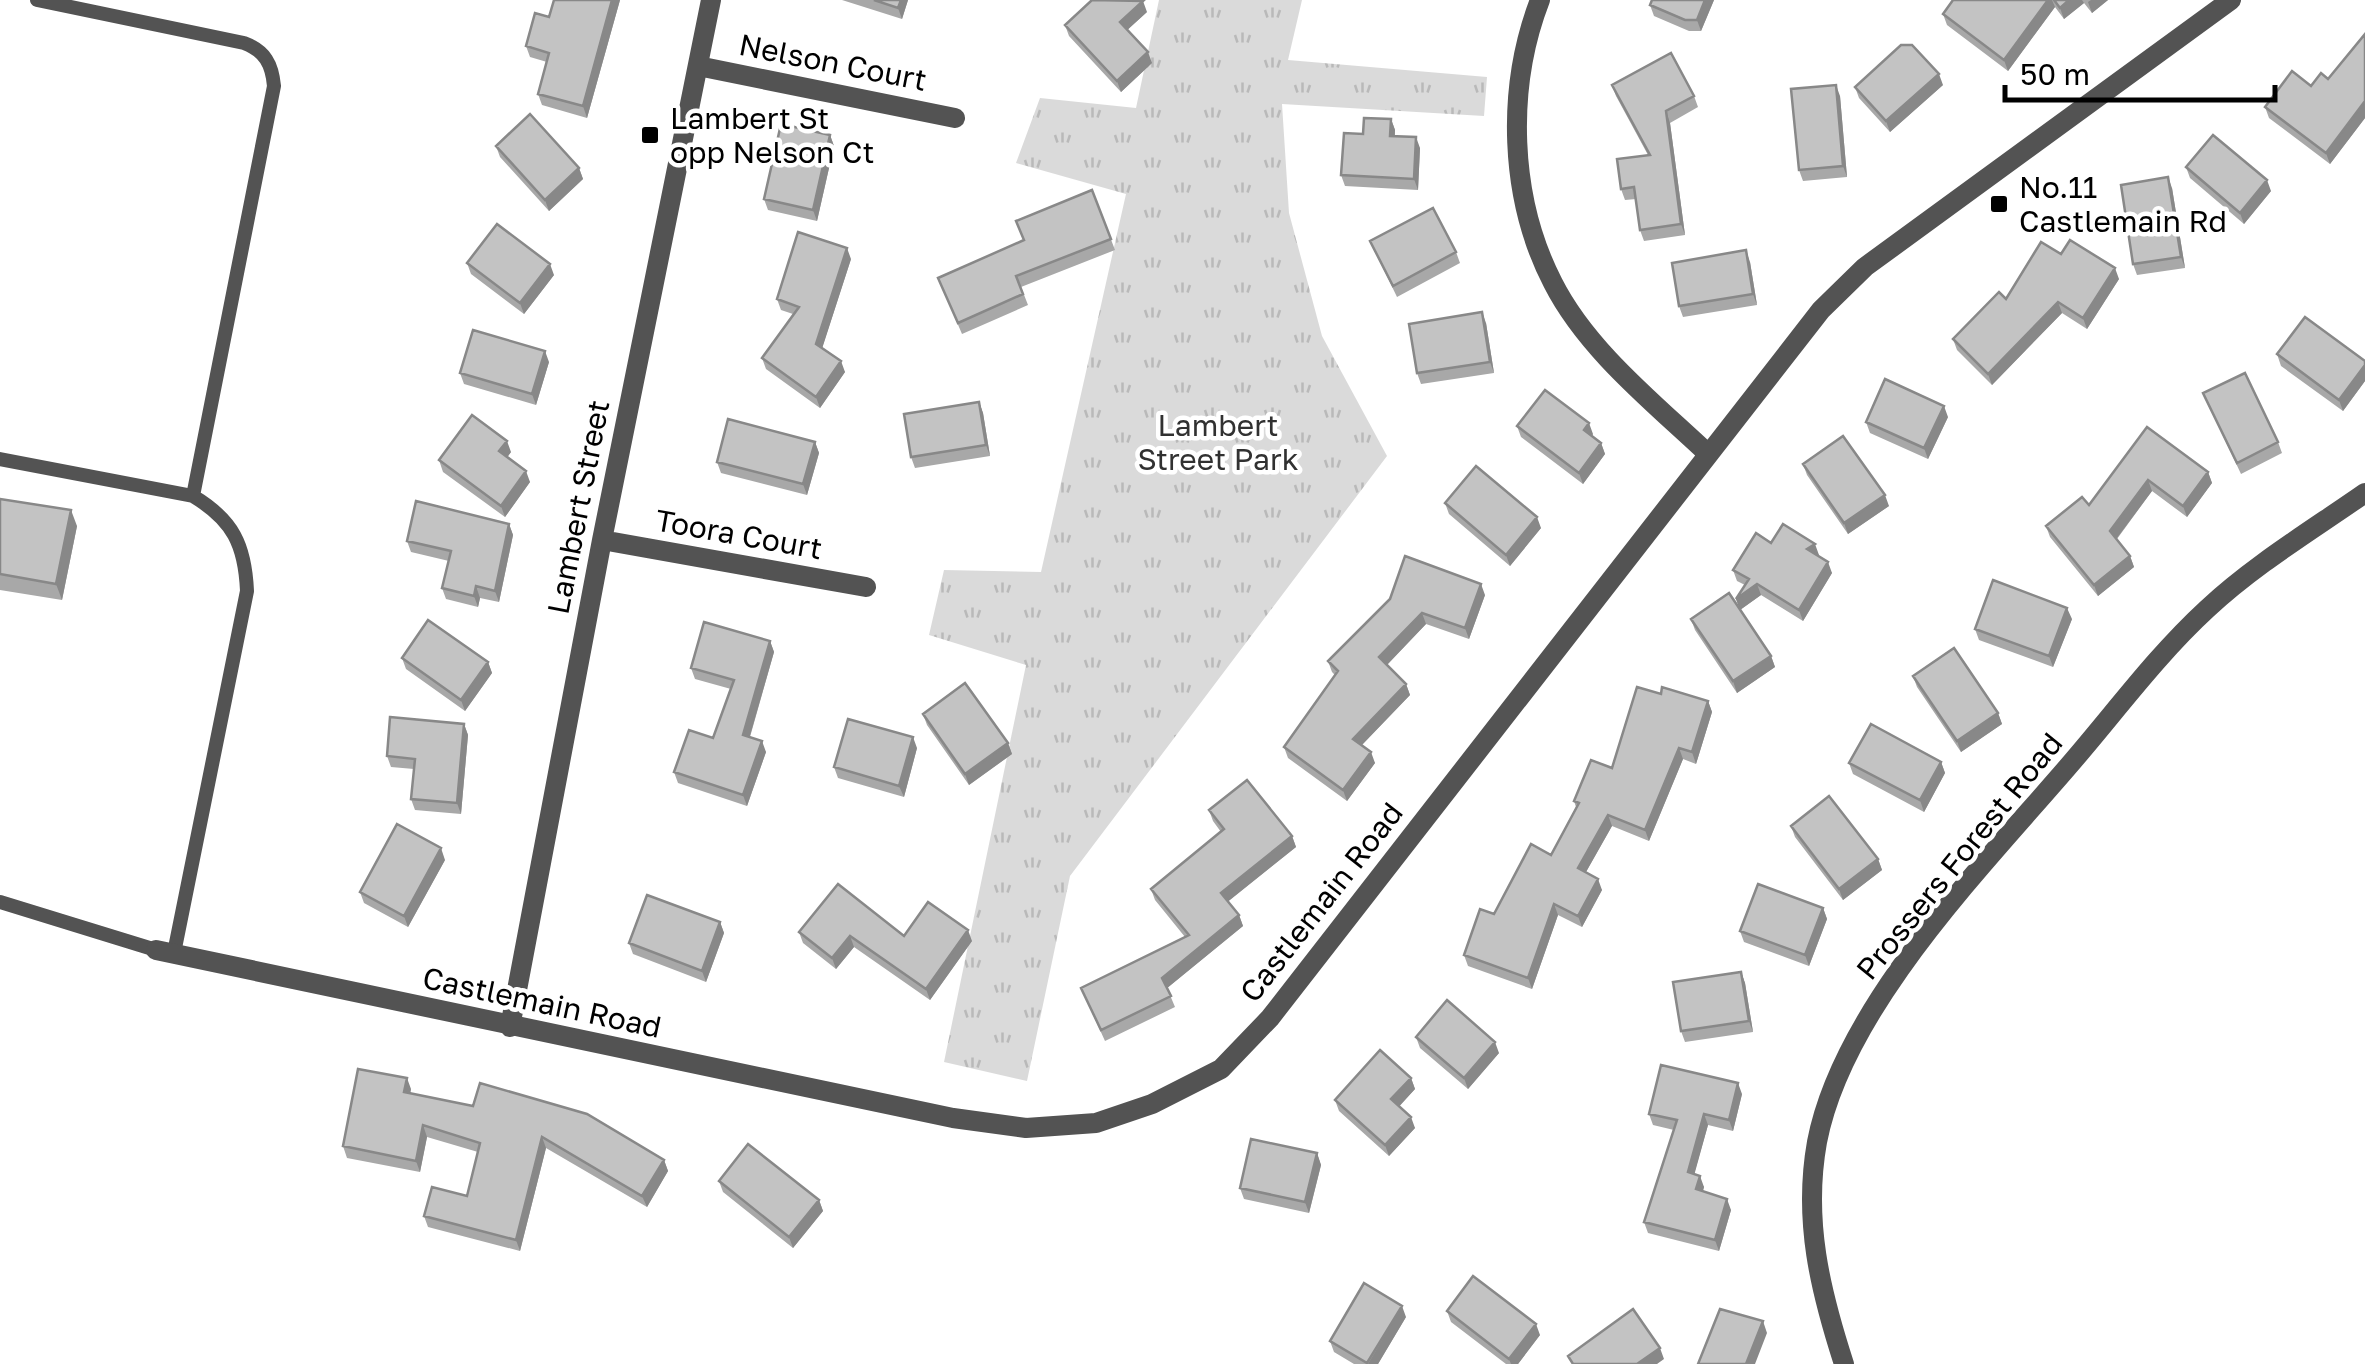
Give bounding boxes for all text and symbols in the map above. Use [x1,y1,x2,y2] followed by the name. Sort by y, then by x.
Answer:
[736,26,930,98] street label: Nelson Court
[2005,40,2275,102] scale bar
[2020,56,2090,92] text: 50 m
[670,100,874,170] place label: Lambert St opp Nelson Ct
[639,124,661,146] marker: Lambert St opp Nelson Ct
[2019,169,2227,239] place label: No.11 Castlemain Rd
[1988,193,2010,215] marker: No.11 Castlemain Rd
[540,397,616,617] street label: Lambert Street
[1137,407,1299,477] park label: Lambert Street Park
[653,502,825,566] street label: Toora Court
[1849,726,2069,986] street label: Prossers Forest Road
[1232,795,1410,1009] street label: Castlemain Road
[419,959,665,1045] street label: Castlemain Road

